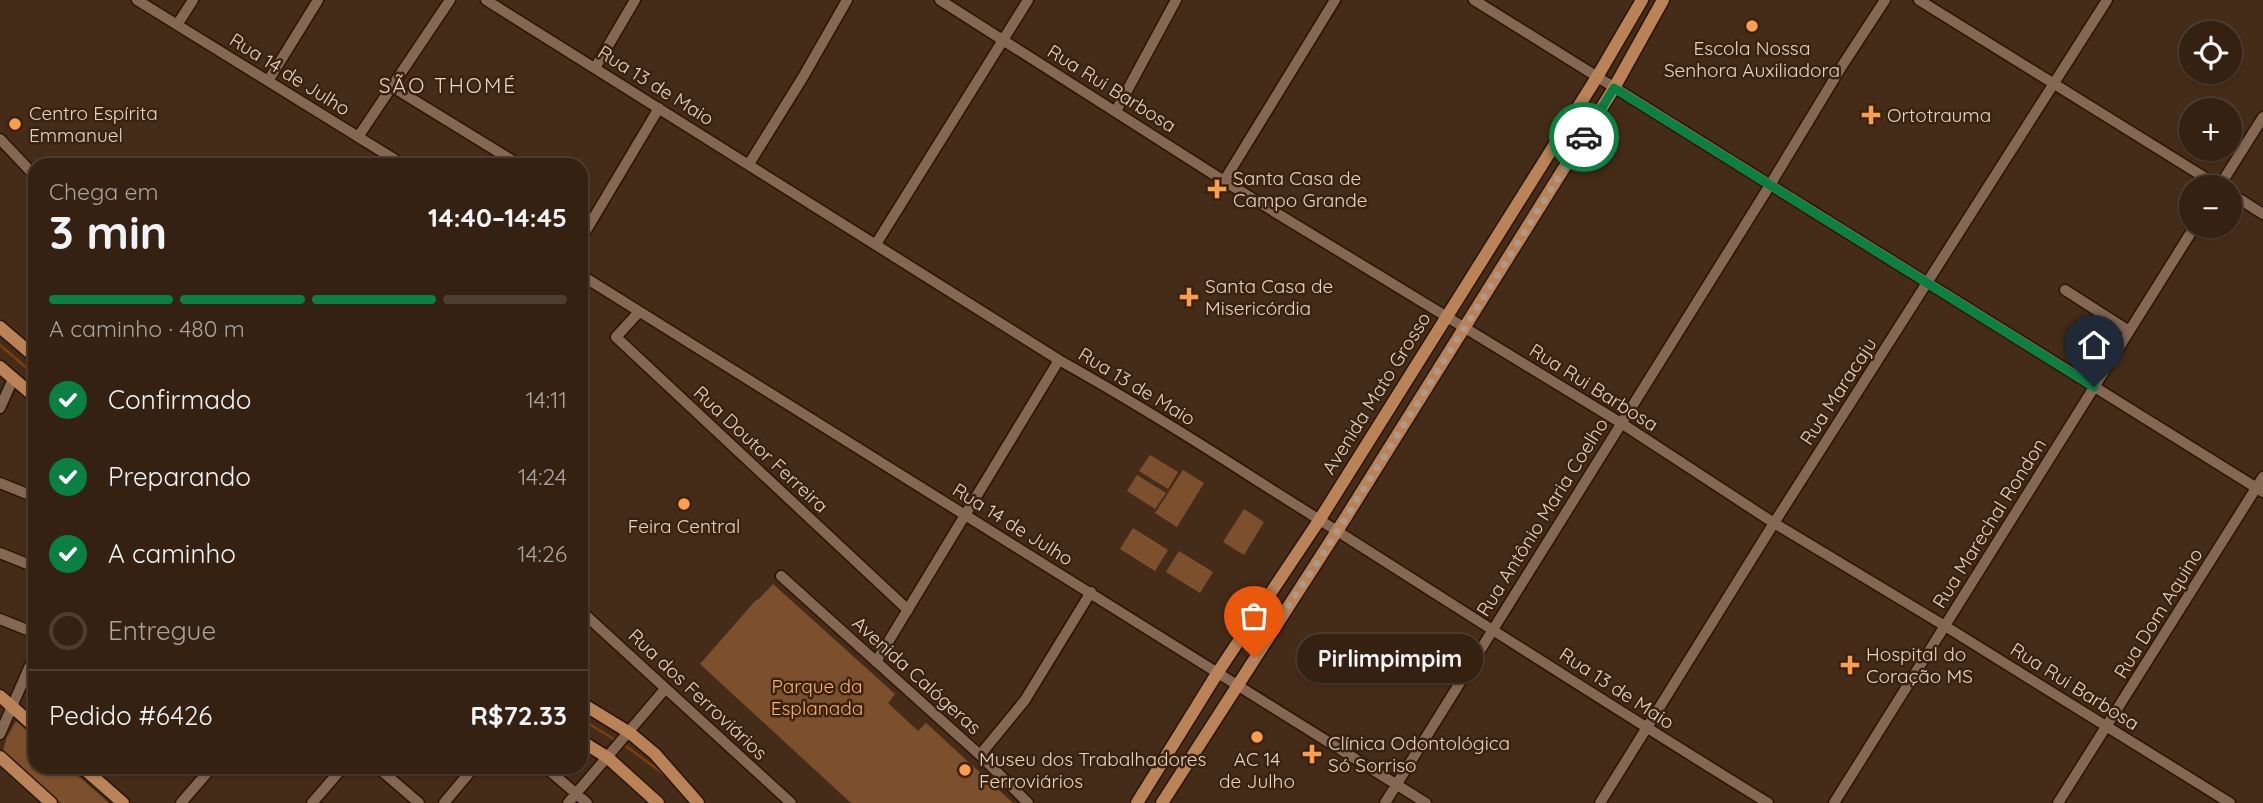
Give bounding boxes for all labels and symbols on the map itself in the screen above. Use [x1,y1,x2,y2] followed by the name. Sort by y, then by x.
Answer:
[1744,18,1760,34] marker: Escola Nossa Senhora Auxiliadora
[225,27,355,121] street label: Rua 14 de Julho
[1664,36,1840,82] place label: Escola Nossa Senhora Auxiliadora
[1043,39,1181,137] street label: Rua Rui Barbosa
[593,40,719,130] street label: Rua 13 de Maio
[379,72,517,98] district label: SÃO THOMÉ
[29,101,158,147] place label: Centro Espírita Emmanuel
[1549,102,1619,172] courier
[1887,103,1991,127] place label: Ortotrauma
[1861,105,1881,125] marker: Ortotrauma
[7,116,23,132] marker: Centro Espírita Emmanuel
[1233,166,1367,212] place label: Santa Casa de Campo Grande
[1207,179,1227,199] marker: Santa Casa de Campo Grande
[1205,274,1333,320] place label: Santa Casa de Misericórdia
[1179,287,1199,307] marker: Santa Casa de Misericórdia
[1316,307,1436,479] street label: Avenida Mato Grosso
[2064,315,2124,387] pin
[1794,333,1882,449] street label: Rua Maracaju
[1525,338,1663,436] street label: Rua Rui Barbosa
[1074,342,1200,430] street label: Rua 13 de Maio
[689,380,833,518] street label: Rua Doutor Ferreira
[1471,413,1613,621] street label: Rua Antônio Maria Coelho
[1927,434,2051,612] street label: Rua Marechal Rondon
[948,477,1078,571] street label: Rua 14 de Julho
[676,496,692,512] marker: Feira Central
[628,514,740,538] place label: Feira Central
[2108,543,2208,683] street label: Rua Dom Aquino
[1224,586,1284,658] pin
[848,611,986,739] street label: Avenida Calógeras
[624,623,773,765] street label: Rua dos Ferroviários
[1296,634,1482,682] callout: Pirlimpimpim
[2006,637,2144,735] street label: Rua Rui Barbosa
[1555,642,1679,734] street label: Rua 13 de Maio
[1866,642,1973,688] place label: Hospital do Coração MS
[1840,655,1860,675] marker: Hospital do Coração MS
[771,674,863,720] park label: Parque da Esplanada
[1249,729,1265,745] marker: AC 14 de Julho
[1328,731,1510,777] place label: Clínica Odontológica Só Sorriso
[1302,744,1322,764] marker: Clínica Odontológica Só Sorriso
[979,747,1207,793] place label: Museu dos Trabalhadores Ferroviários
[1219,747,1295,793] place label: AC 14 de Julho
[957,762,973,778] marker: Museu dos Trabalhadores Ferroviários

